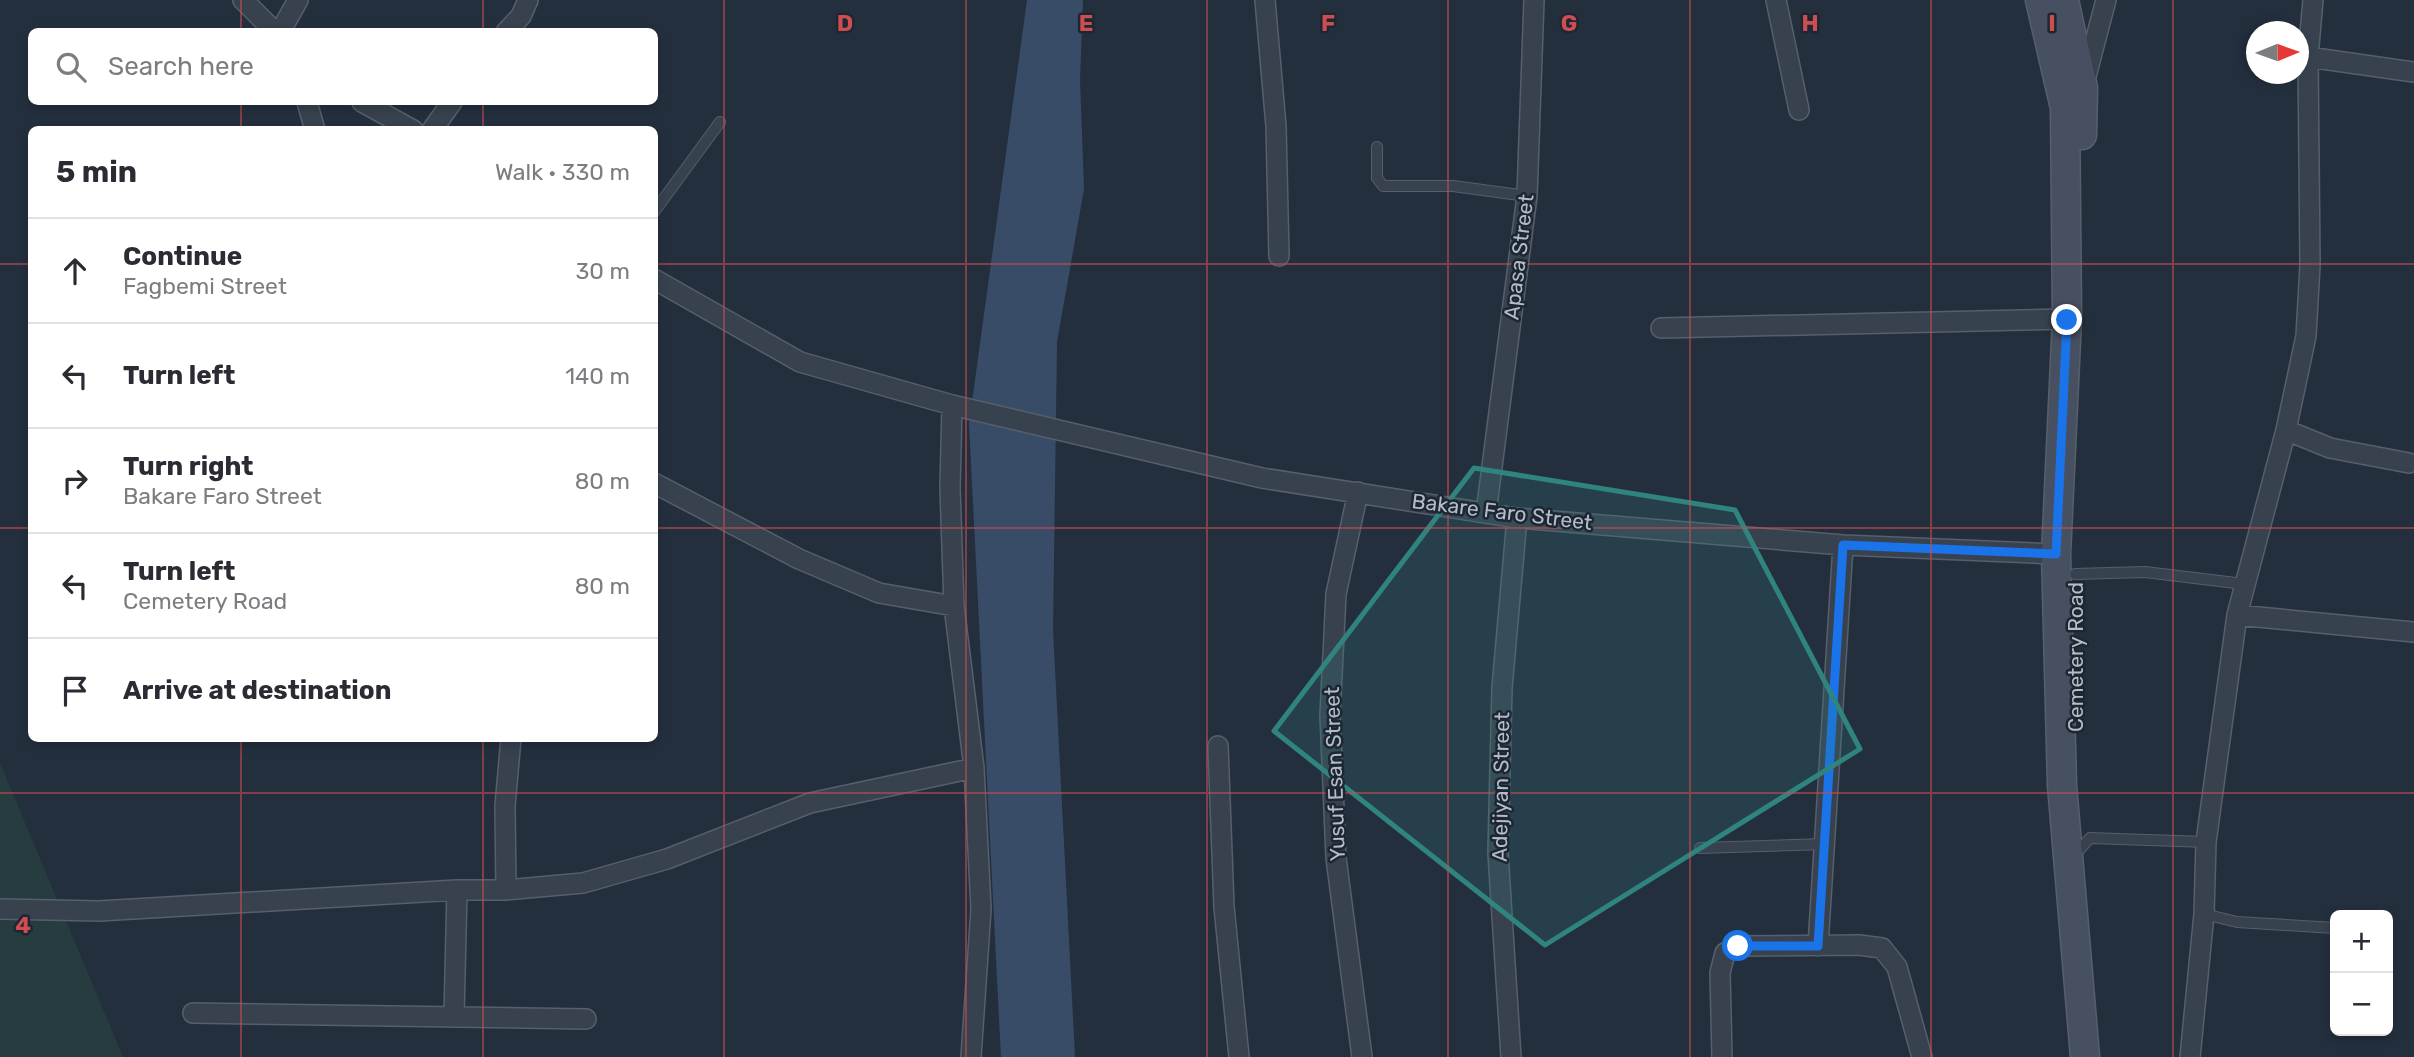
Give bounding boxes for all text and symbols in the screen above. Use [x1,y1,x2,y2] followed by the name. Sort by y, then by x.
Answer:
[837,9,853,37] text: D
[1079,9,1093,37] text: E
[1321,9,1335,37] text: F
[1561,9,1577,37] text: G
[1801,9,1819,37] text: H
[2048,9,2056,37] text: I
[2246,21,2309,84] north arrow
[28,28,658,105] search box
[52,48,90,86] icon: search
[108,51,254,82] text: Search here
[56,154,137,190] text: 5 min
[495,158,630,186] text: Walk · 330 m
[1498,193,1539,321] street label: Apasa Street
[123,241,242,272] text: Continue
[56,252,94,290] icon: ahead
[575,257,630,285] text: 30 m
[123,272,287,300] text: Fagbemi Street
[2051,304,2082,335] route end
[56,357,94,395] icon: left
[123,360,235,391] text: Turn left
[565,362,630,390] text: 140 m
[123,451,253,482] text: Turn right
[56,462,94,500] icon: right
[575,467,630,495] text: 80 m
[123,482,322,510] text: Bakare Faro Street
[1410,488,1594,535] street label: Bakare Faro Street
[123,556,235,587] text: Turn left
[56,567,94,605] icon: left
[575,572,630,600] text: 80 m
[2063,582,2088,732] street label: Cemetery Road
[123,587,287,615] text: Cemetery Road
[56,672,94,710] icon: arrive
[123,675,391,706] text: Arrive at destination
[1319,686,1350,862] street label: Yusuf Esan Street
[1487,712,1514,862] street label: Adejiyan Street
[2330,910,2393,1036] map controls
[2330,910,2393,973] button: +
[15,911,31,939] text: 4
[1722,930,1753,961] route start
[2330,973,2393,1036] button: −

